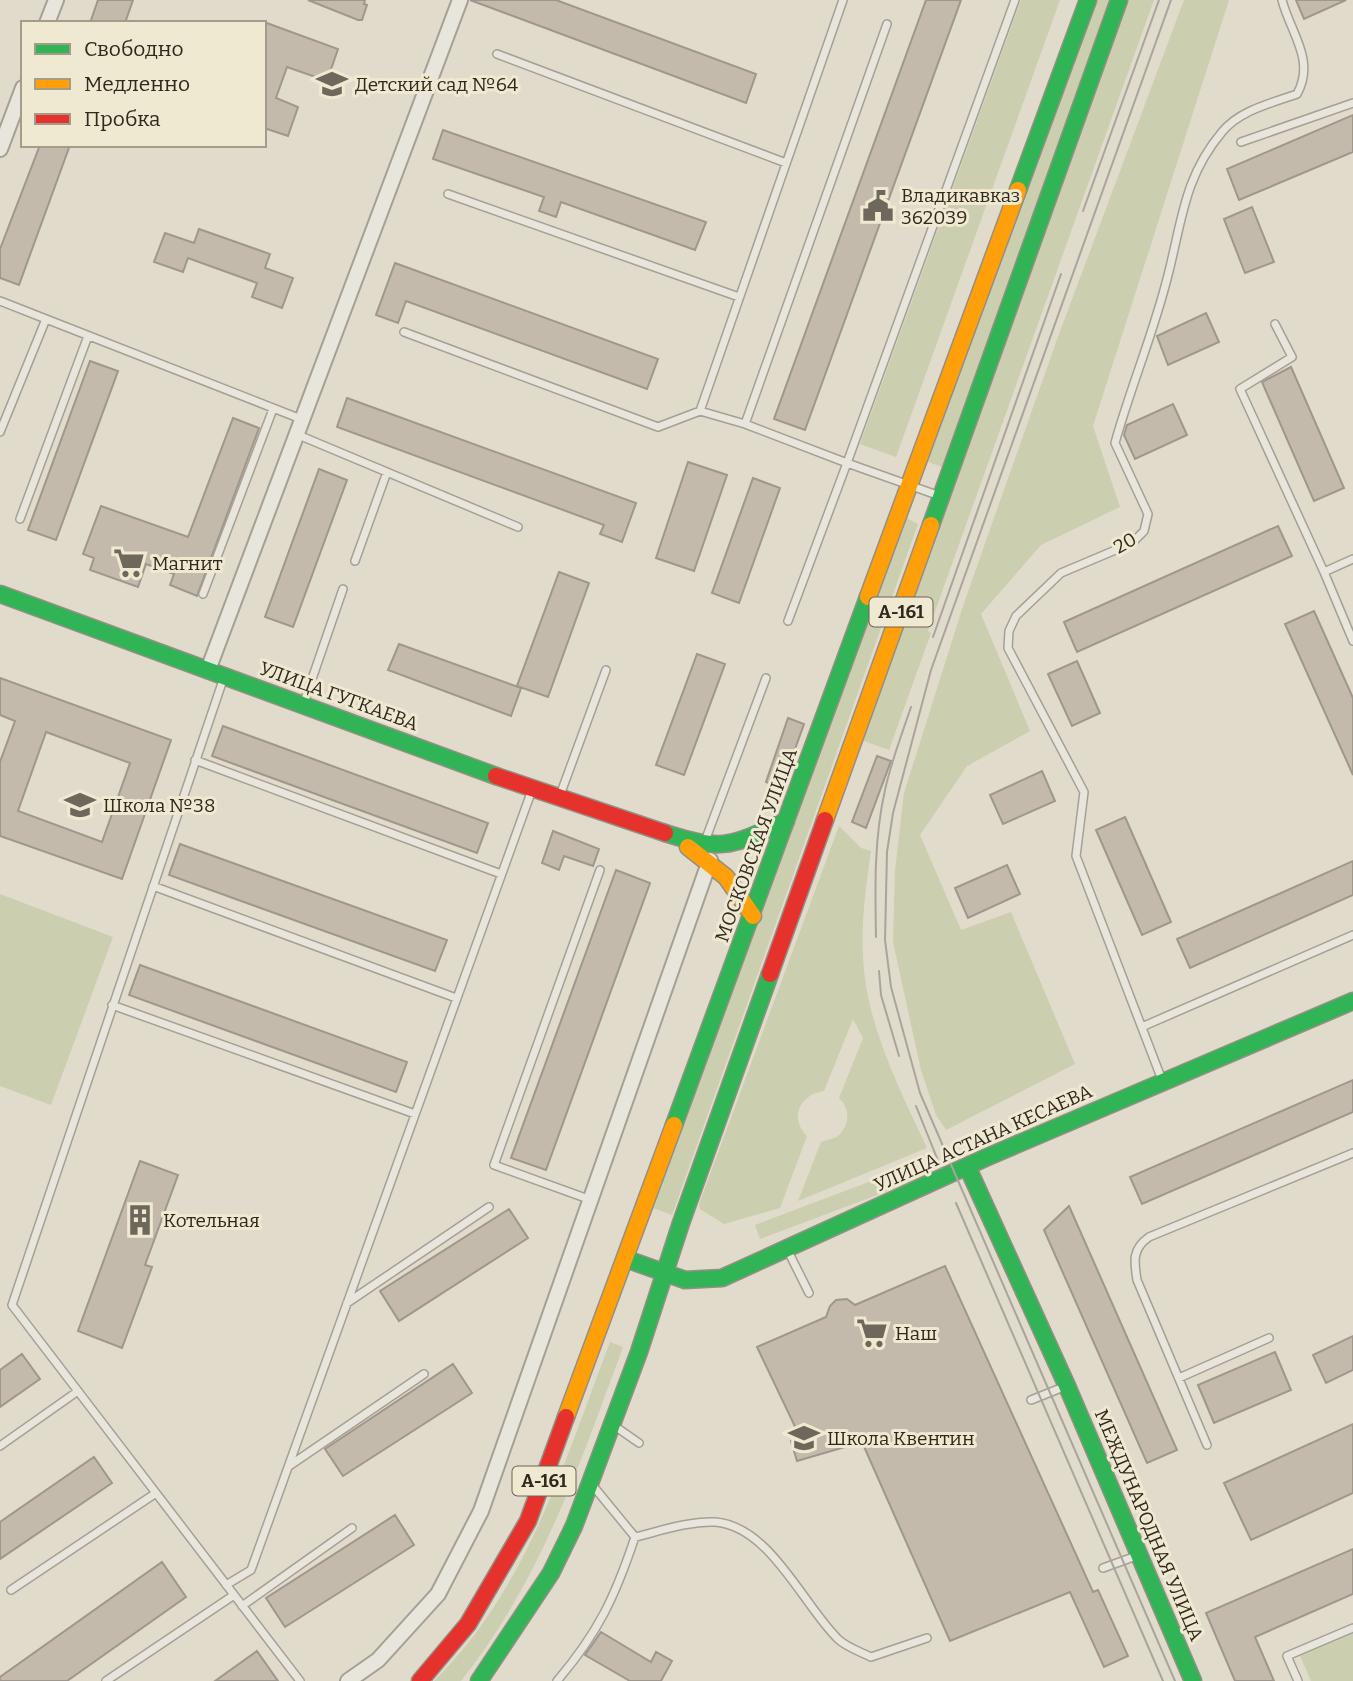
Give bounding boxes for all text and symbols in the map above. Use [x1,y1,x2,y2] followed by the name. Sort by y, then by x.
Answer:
[21,21,266,147] legend
[84,36,184,62] text: Свободно
[315,67,349,101] school or university icon: Детский сад №64
[84,71,190,97] text: Медленно
[355,73,518,96] place label: Детский сад №64
[84,106,161,132] text: Пробка
[901,184,1020,229] place label: Владикавказ 362039
[861,189,895,223] public building icon: Владикавказ 362039
[1110,527,1140,559] street label: 20
[112,546,146,580] supermarket icon: Магнит
[152,552,223,575] place label: Магнит
[870,598,932,626] road number: А-161
[256,657,422,736] street label: УЛИЦА ГУГКАЕВА
[710,744,802,945] street label: МОСКОВСКАЯ УЛИЦА
[63,788,97,822] school or university icon: Школа №38
[103,794,215,817] place label: Школа №38
[870,1079,1096,1197] street label: УЛИЦА АСТАНА КЕСАЕВА
[123,1203,157,1237] building icon: Котельная
[163,1209,260,1232] place label: Котельная
[855,1316,889,1350] supermarket icon: Наш
[895,1322,937,1345] place label: Наш
[1090,1406,1209,1645] street label: МЕЖДУНАРОДНАЯ УЛИЦА
[787,1421,821,1455] school or university icon: Школа Квентин
[827,1427,975,1450] place label: Школа Квентин
[512,1466,576,1496] road number: А-161

